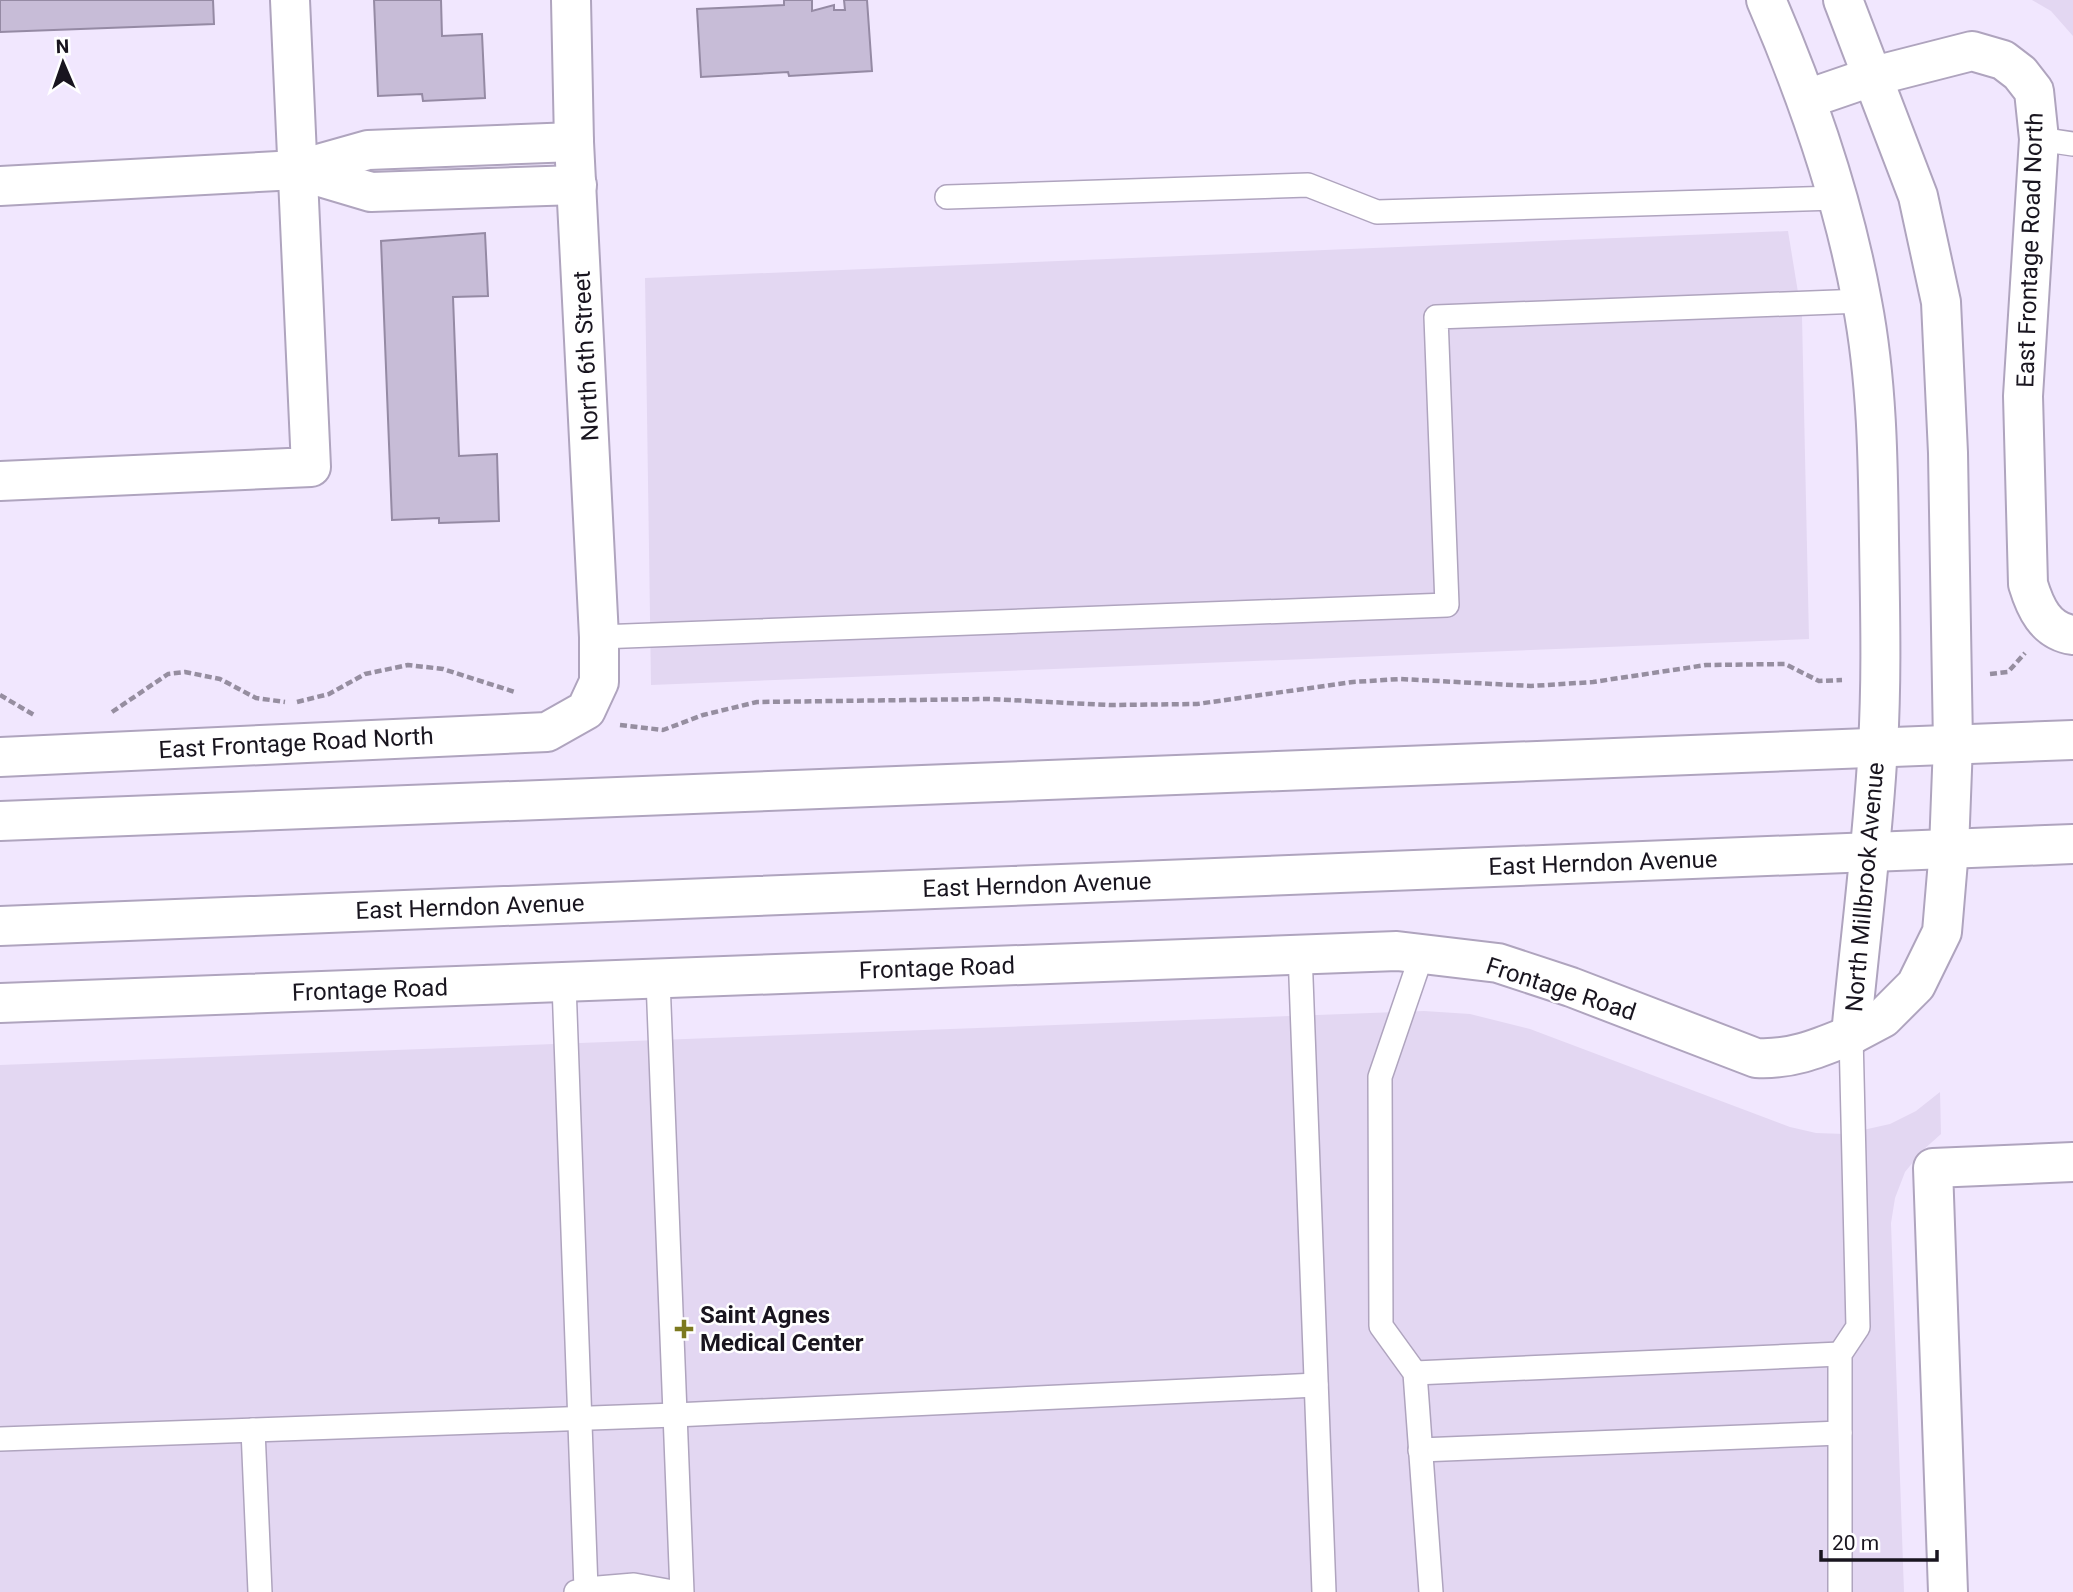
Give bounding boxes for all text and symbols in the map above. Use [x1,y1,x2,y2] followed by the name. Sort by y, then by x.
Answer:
[28,28,98,98] north arrow
[55,35,70,58] text: N
[2011,112,2049,388] street label: East Frontage Road North
[568,270,604,442] street label: North 6th Street
[158,722,434,764] street label: East Frontage Road North
[1840,761,1890,1013] street label: North Millbrook Avenue
[1488,845,1718,881] street label: East Herndon Avenue
[922,867,1152,903] street label: East Herndon Avenue
[355,889,585,925] street label: East Herndon Avenue
[859,951,1015,985] street label: Frontage Road
[1483,952,1639,1026] street label: Frontage Road
[292,973,448,1007] street label: Frontage Road
[700,1301,864,1357] place label: Saint Agnes Medical Center
[674,1319,694,1339] marker: Saint Agnes Medical Center
[1821,1518,1937,1562] scale bar
[1832,1531,1879,1555] text: 20 m

